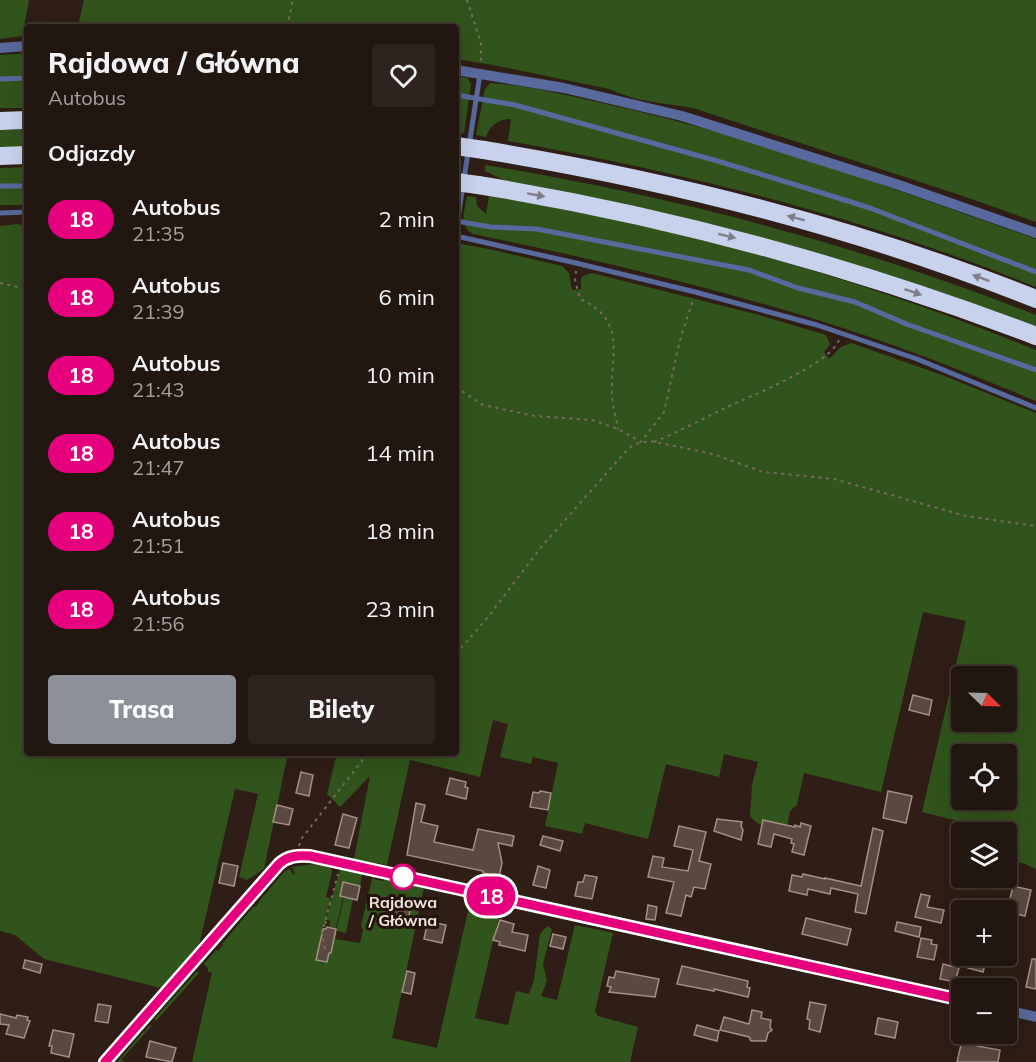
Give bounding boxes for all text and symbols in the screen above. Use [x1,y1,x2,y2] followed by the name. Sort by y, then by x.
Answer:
[372,44,435,107] button: heart
[48,45,300,80] text: Rajdowa / Główna
[48,85,126,110] text: Autobus
[48,139,135,167] text: Odjazdy
[527,191,546,200] one-way arrow
[132,193,221,221] text: Autobus
[379,205,435,233] text: 2 min
[68,206,94,232] text: 18
[787,213,805,223] one-way arrow
[132,221,185,246] text: 21:35
[717,232,736,242] one-way arrow
[132,271,221,299] text: Autobus
[972,273,990,282] one-way arrow
[379,283,435,311] text: 6 min
[68,284,94,310] text: 18
[905,287,923,297] one-way arrow
[132,299,185,324] text: 21:39
[132,349,221,377] text: Autobus
[365,361,435,389] text: 10 min
[68,362,94,388] text: 18
[132,377,185,402] text: 21:43
[132,427,221,455] text: Autobus
[365,439,435,467] text: 14 min
[68,440,94,466] text: 18
[132,455,185,480] text: 21:47
[132,505,221,533] text: Autobus
[365,517,435,545] text: 18 min
[68,518,94,544] text: 18
[132,533,185,558] text: 21:51
[132,583,221,611] text: Autobus
[365,595,435,623] text: 23 min
[68,596,94,622] text: 18
[132,611,185,636] text: 21:56
[951,666,1017,732] north arrow
[951,666,1017,1044] map controls
[48,675,236,744] button: Trasa
[248,675,435,744] button: Bilety
[951,744,1017,810] button: locate
[951,822,1017,888] button: layers
[390,864,416,890] marker: Rajdowa / Główna
[464,876,518,916] line badge: 18
[478,883,504,909] text: 18
[368,892,437,930] place label: Rajdowa / Główna
[951,900,1017,966] button: +
[951,978,1017,1044] button: −

